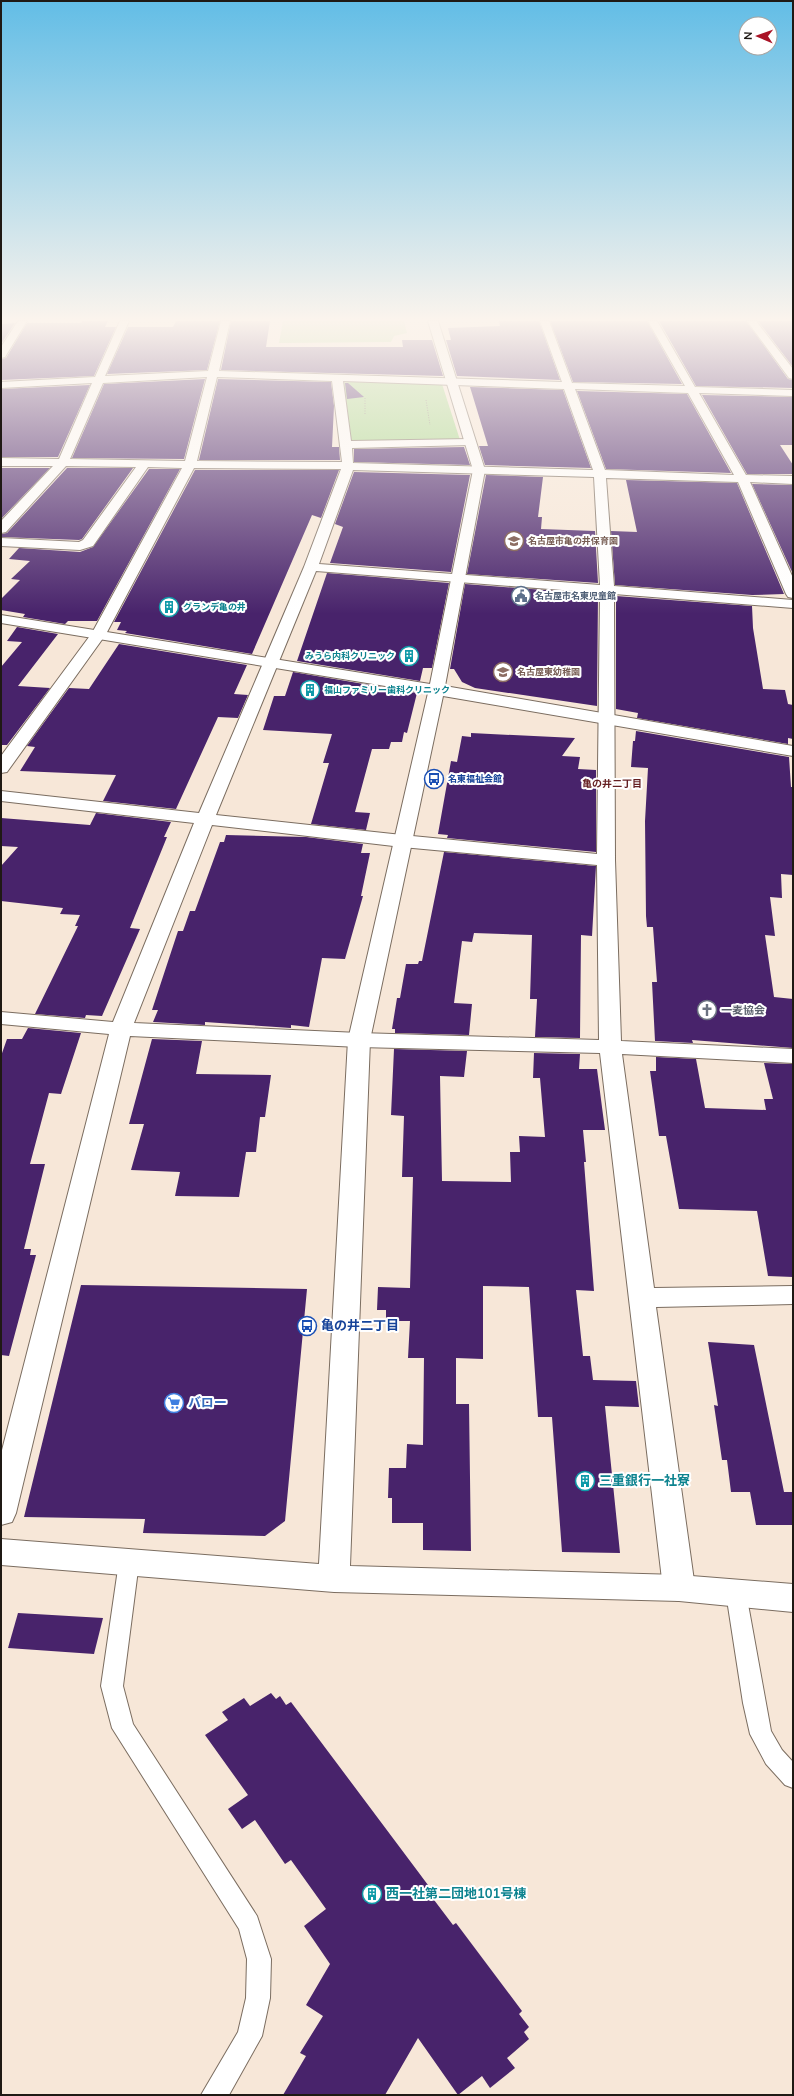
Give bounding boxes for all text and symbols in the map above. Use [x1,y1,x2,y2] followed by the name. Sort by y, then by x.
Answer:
[738,16,778,56] north arrow
[741,31,756,40] text: N
[503,530,525,552] school or university icon: 名古屋市亀の井保育園
[528,535,618,547] place label: 名古屋市亀の井保育園
[510,585,532,607] public building icon: 名古屋市名東児童館
[535,590,616,602] place label: 名古屋市名東児童館
[158,596,180,618] building icon: グランデ亀の井
[183,601,246,613] place label: グランデ亀の井
[398,645,420,667] building icon: みうら内科クリニック
[305,650,395,662] place label: みうら内科クリニック
[492,661,514,683] school or university icon: 名古屋東幼稚園
[517,666,580,678] place label: 名古屋東幼稚園
[299,679,321,701] building icon: 福山ファミリー歯科クリニック
[324,684,450,696] place label: 福山ファミリー歯科クリニック
[423,768,445,790] bus stop icon: 名東福祉会館
[448,773,502,785] place label: 名東福祉会館
[582,777,642,791] district label: 亀の井二丁目
[696,999,718,1021] church icon: 一麦協会
[721,1003,765,1018] place label: 一麦協会
[296,1315,318,1337] bus stop icon: 亀の井二丁目
[321,1317,399,1335] place label: 亀の井二丁目
[163,1392,185,1414] supermarket icon: バロー
[188,1394,227,1412] place label: バロー
[574,1470,596,1492] building icon: 三重銀行一社寮
[599,1472,690,1490] place label: 三重銀行一社寮
[361,1883,383,1905] building icon: 西一社第二団地101号棟
[386,1885,526,1903] place label: 西一社第二団地101号棟

